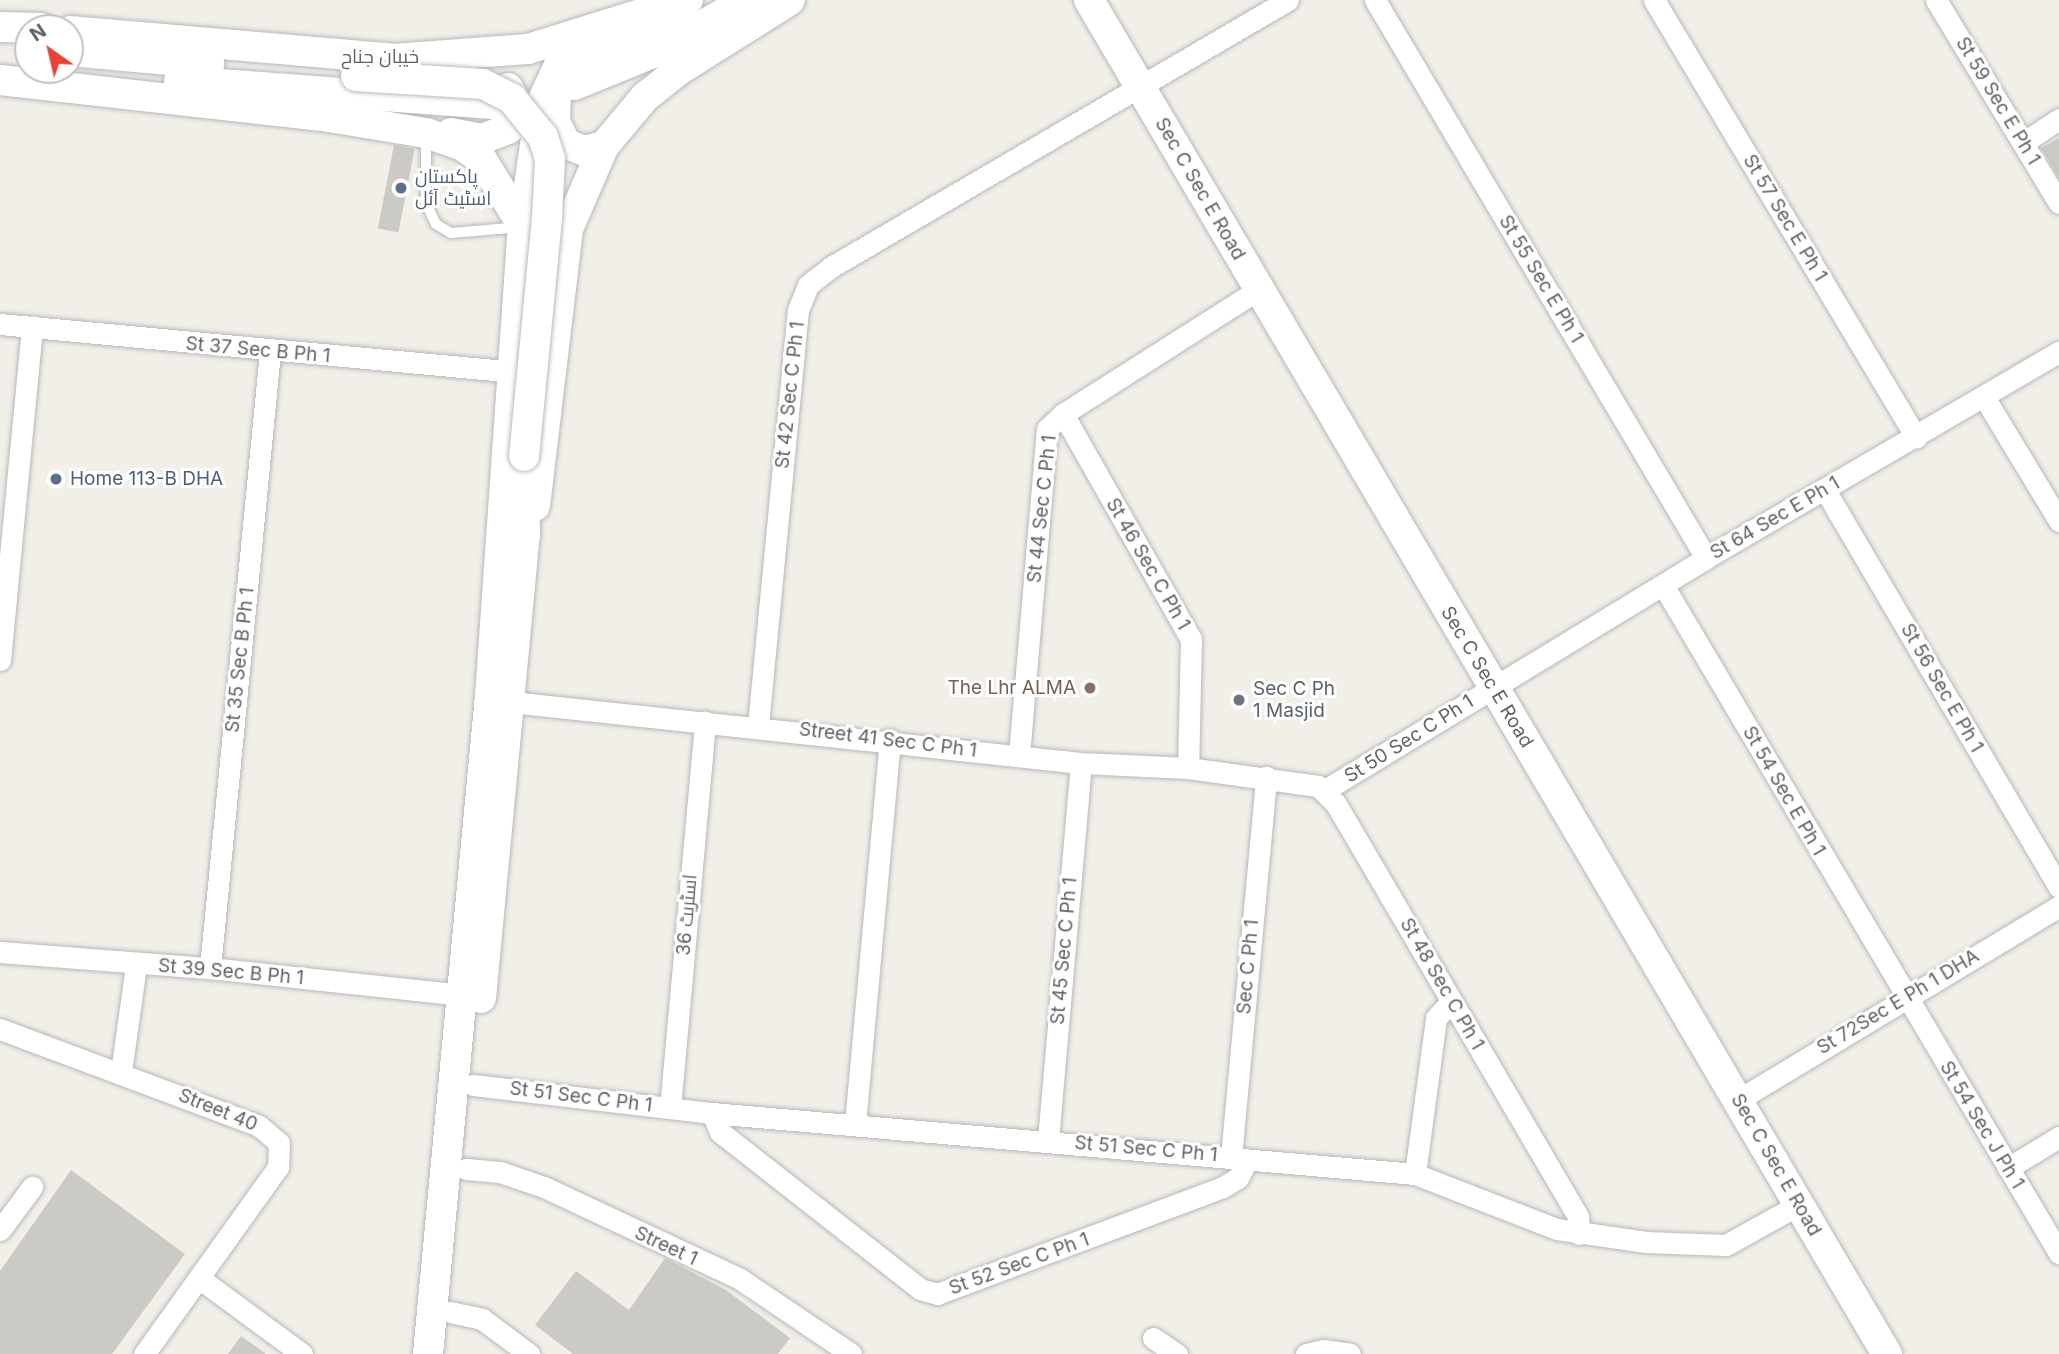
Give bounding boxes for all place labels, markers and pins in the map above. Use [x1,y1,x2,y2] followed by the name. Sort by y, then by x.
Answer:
[415,166,491,210] place label: پاکستان اسٹیٹ آئل
[393,180,409,196] marker: پاکستان اسٹیٹ آئل
[70,468,223,490] place label: Home 113-B DHA
[48,471,64,487] marker: Home 113-B DHA
[947,677,1076,699] place label: The Lhr ALMA
[1253,678,1335,722] place label: Sec C Ph 1 Masjid
[1082,680,1098,696] marker: The Lhr ALMA
[1231,692,1247,708] marker: Sec C Ph 1 Masjid

